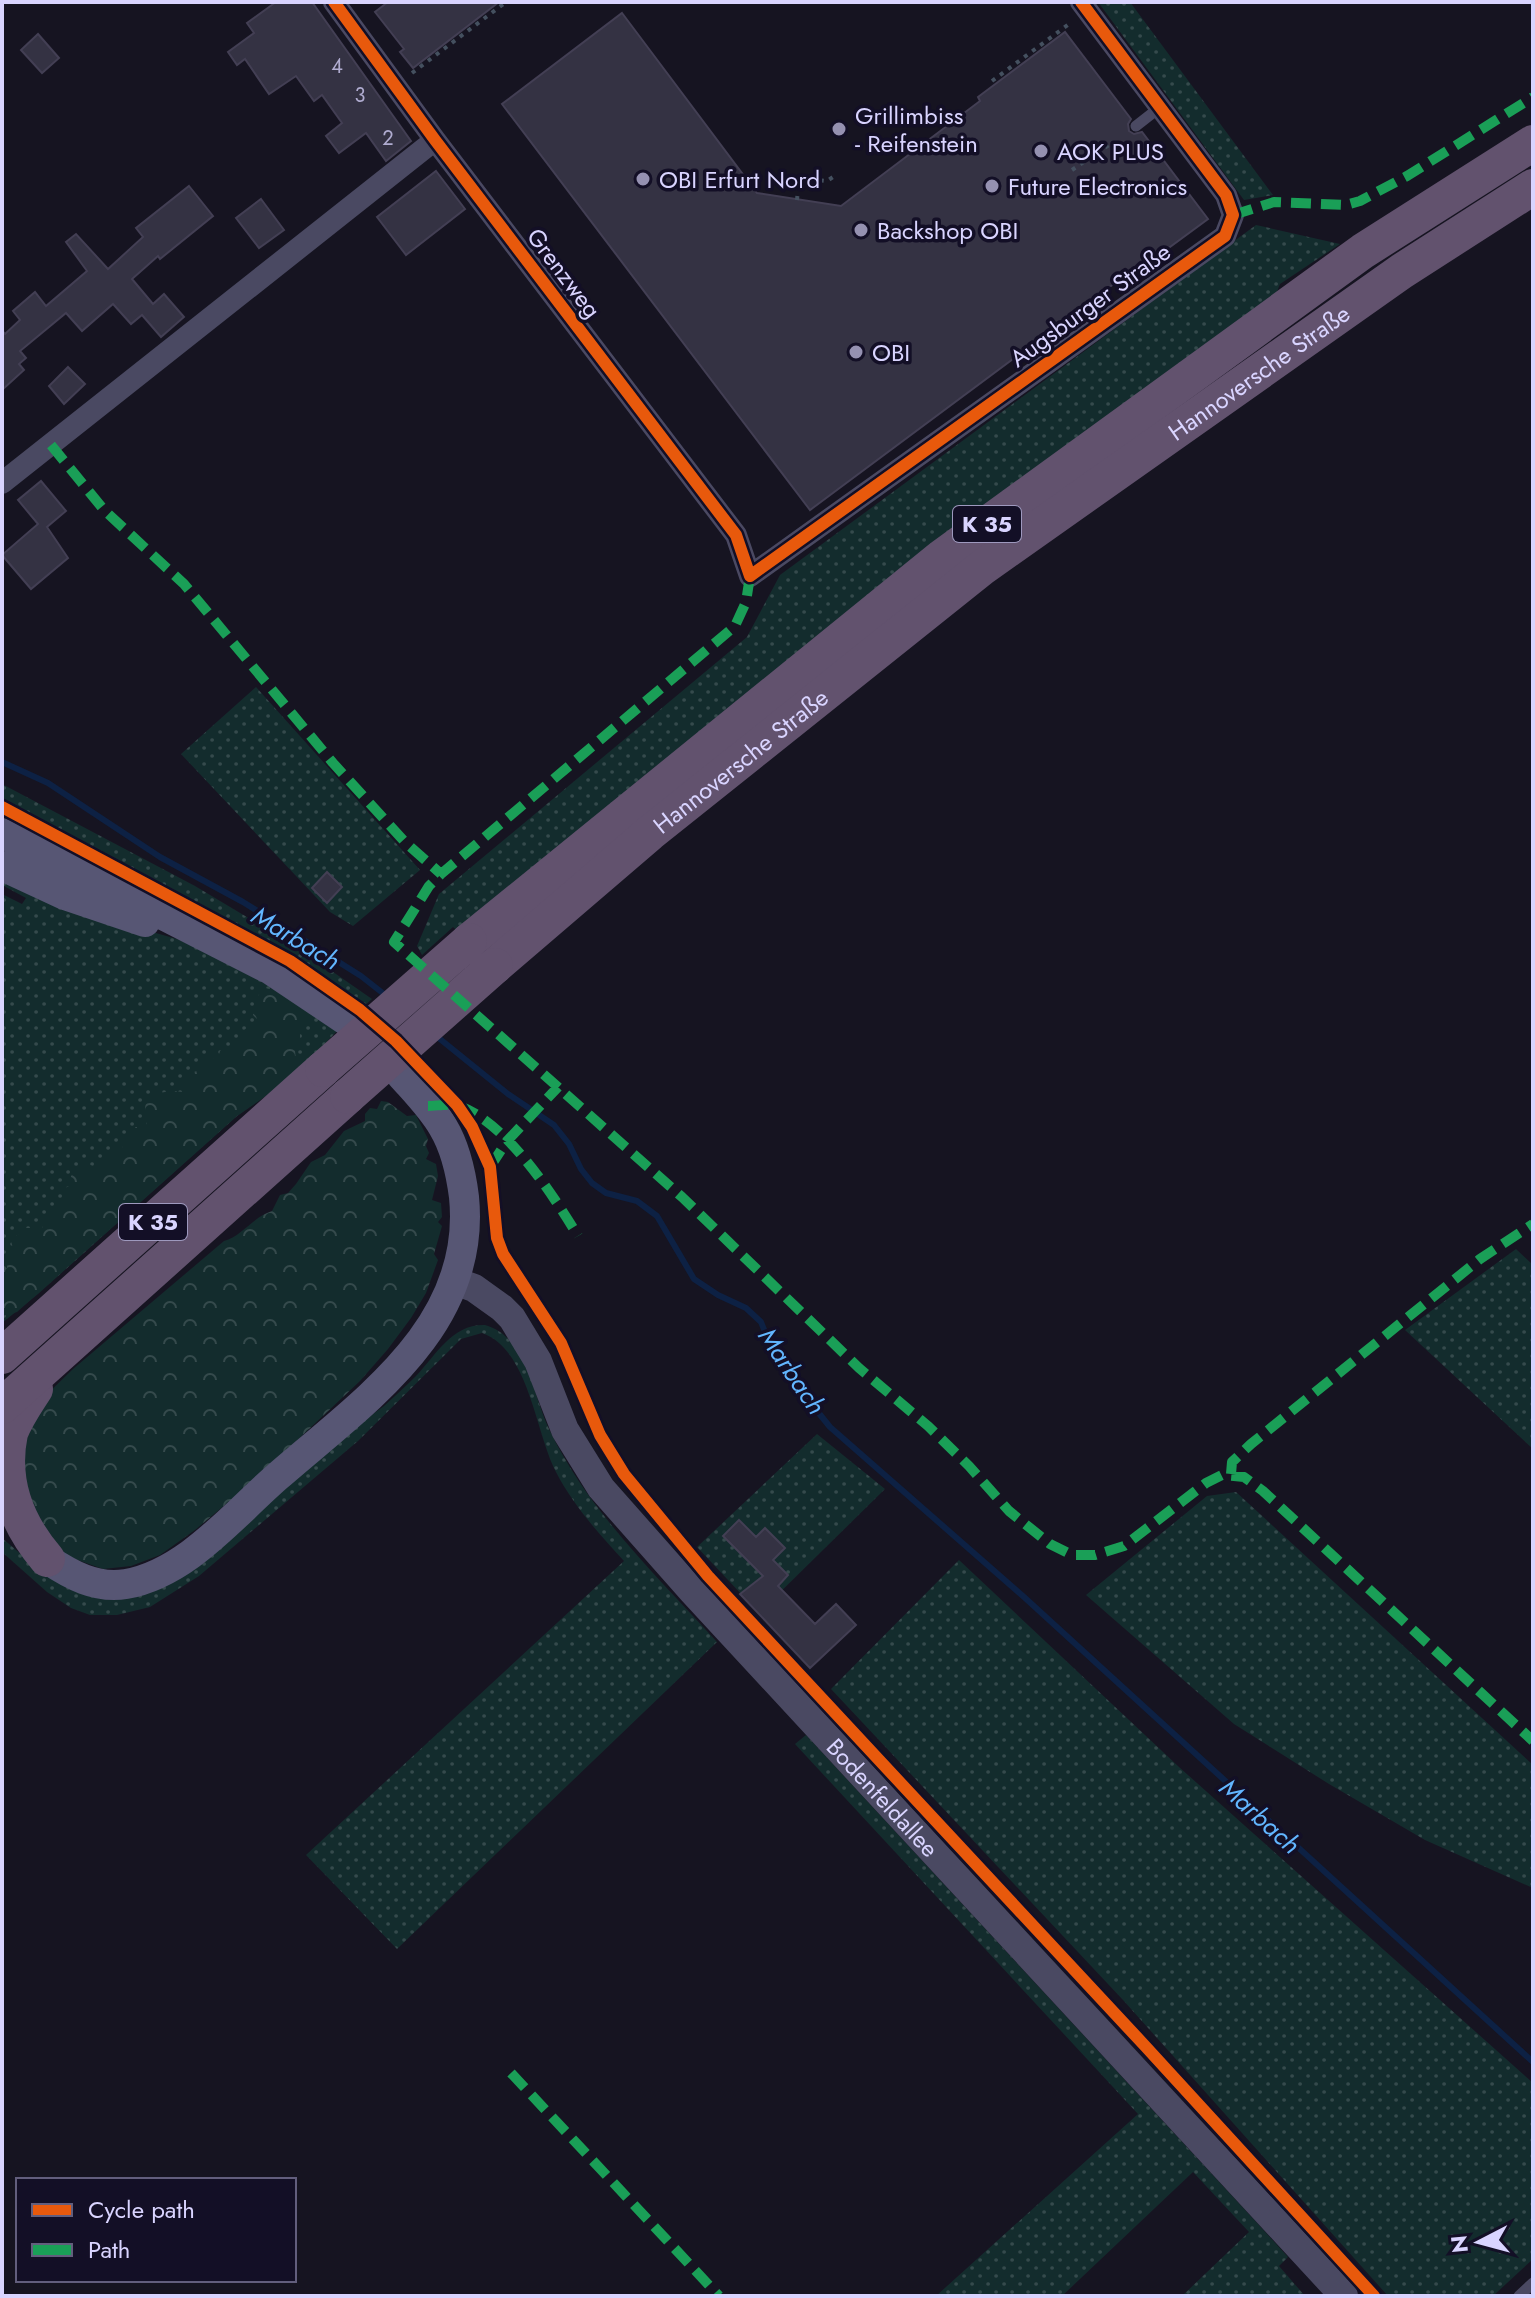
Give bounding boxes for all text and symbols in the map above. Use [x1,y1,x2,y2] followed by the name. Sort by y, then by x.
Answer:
[331,52,343,81] house number: 4
[355,81,366,110] house number: 3
[855,98,978,161] place label: Grillimbiss - Reifenstein
[830,120,848,138] marker: Grillimbiss - Reifenstein
[382,124,394,153] house number: 2
[1057,134,1164,169] place label: AOK PLUS
[1032,142,1050,160] marker: AOK PLUS
[659,162,820,197] place label: OBI Erfurt Nord
[1008,169,1187,204] place label: Future Electronics
[634,170,652,188] marker: OBI Erfurt Nord
[983,177,1001,195] marker: Future Electronics
[877,213,1018,248] place label: Backshop OBI
[518,221,610,325] street label: Grenzweg
[852,221,870,239] marker: Backshop OBI
[1002,235,1178,375] street label: Augsburger Straße
[1161,296,1357,449] street label: Hannoversche Straße
[872,335,910,370] place label: OBI
[847,343,865,361] marker: OBI
[953,506,1021,542] road number: K 35
[645,680,836,842] street label: Hannoversche Straße
[244,897,348,979] water label: Marbach
[119,1204,187,1240] road number: K 35
[749,1320,835,1422] water label: Marbach
[819,1730,947,1865] street label: Bodenfeldallee
[1211,1769,1309,1863] water label: Marbach
[16,2178,296,2282] legend
[88,2192,195,2227] text: Cycle path
[1439,2202,1519,2282] north arrow
[88,2232,130,2267] text: Path
[1442,2234,1476,2254] text: N

